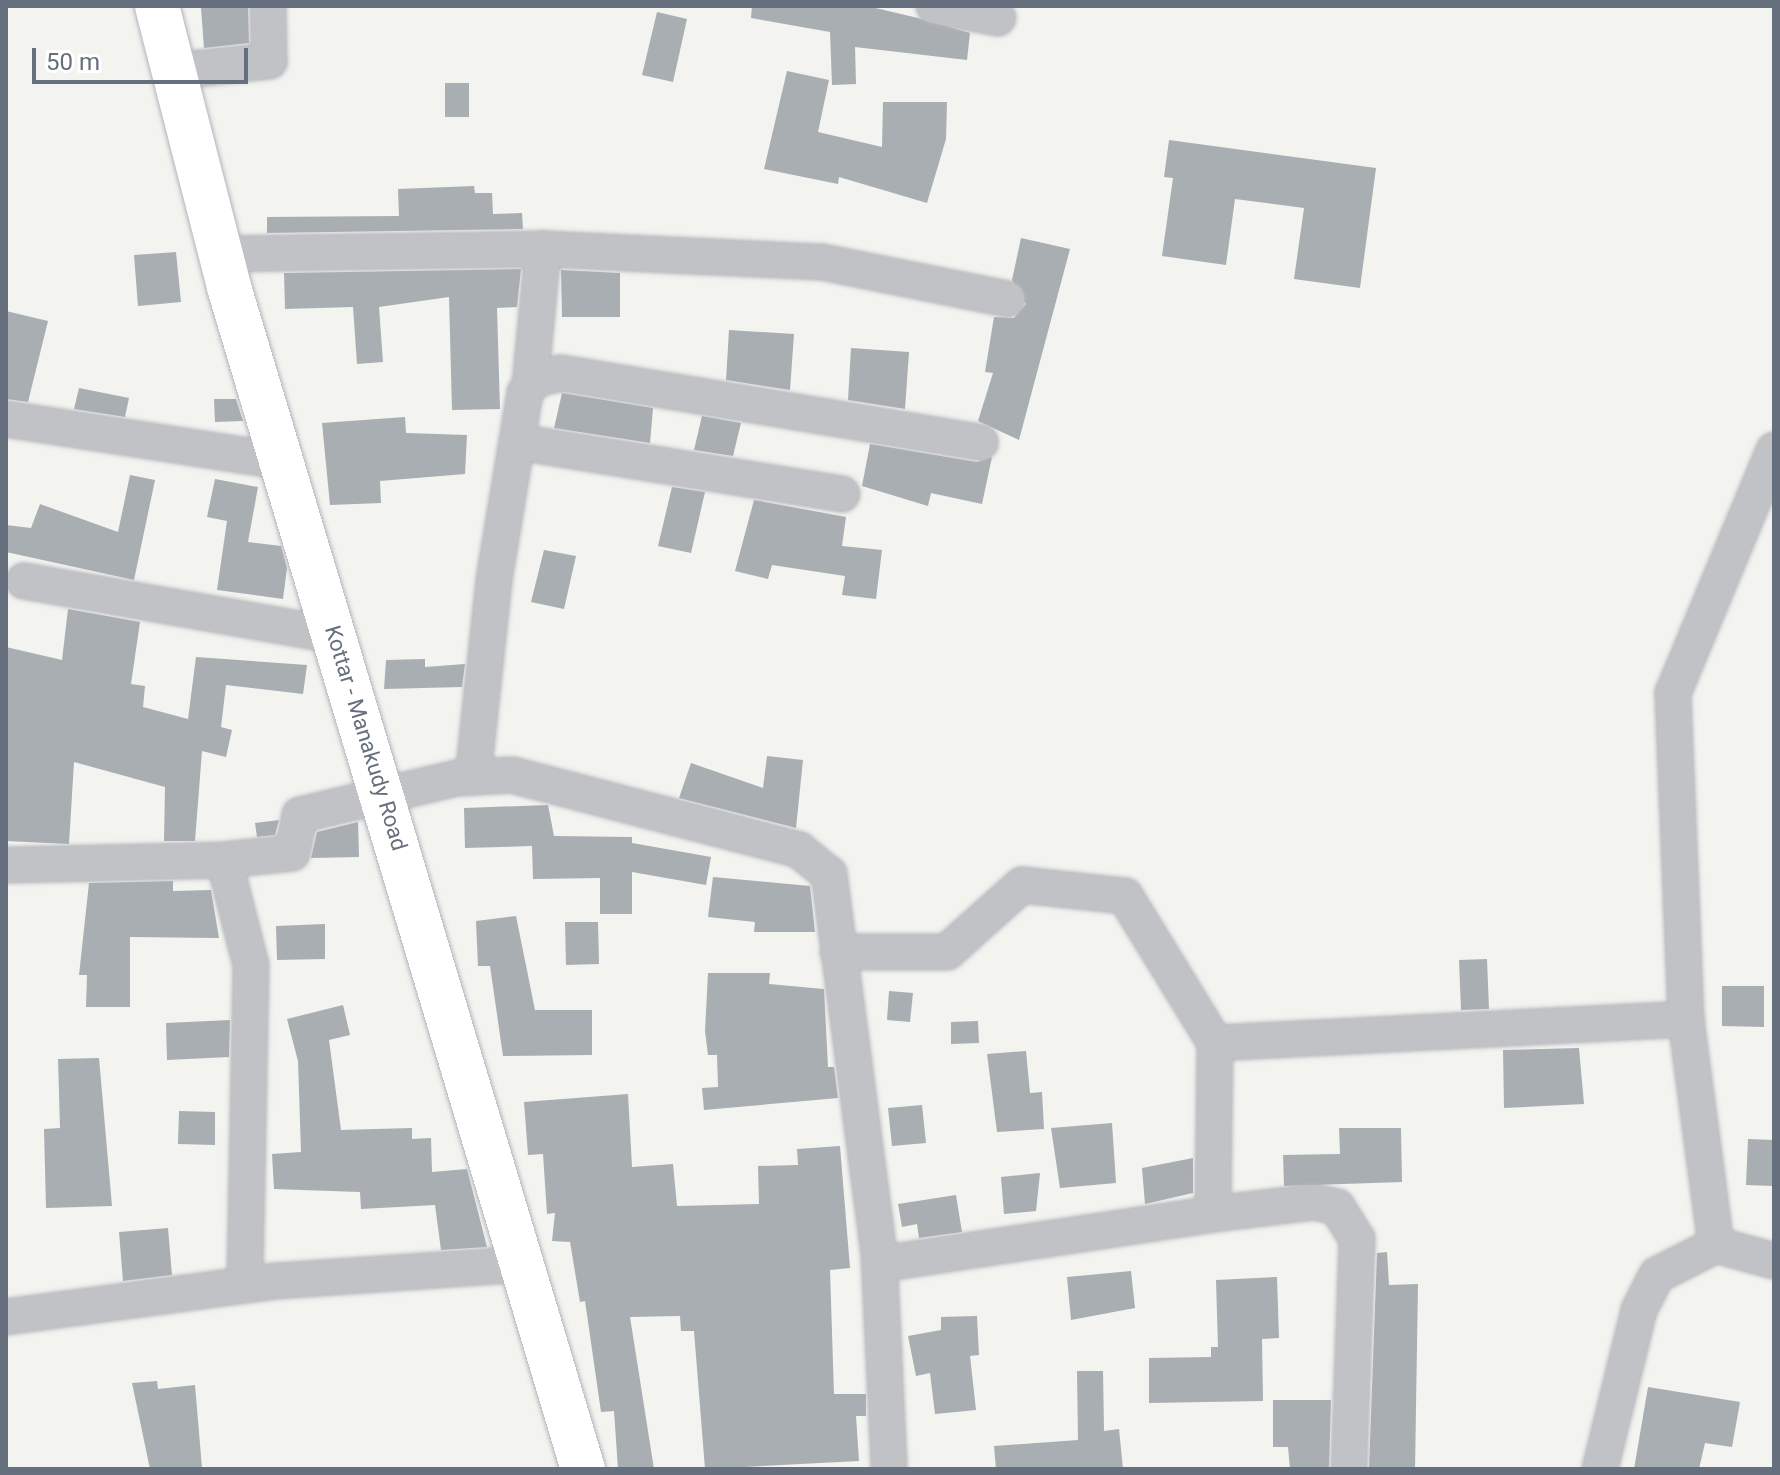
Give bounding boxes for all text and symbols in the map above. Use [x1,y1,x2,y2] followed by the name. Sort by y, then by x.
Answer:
[36,32,252,82] scale bar
[46,48,100,76] text: 50 m
[319,622,413,854] street label: Kottar - Manakudy Road

